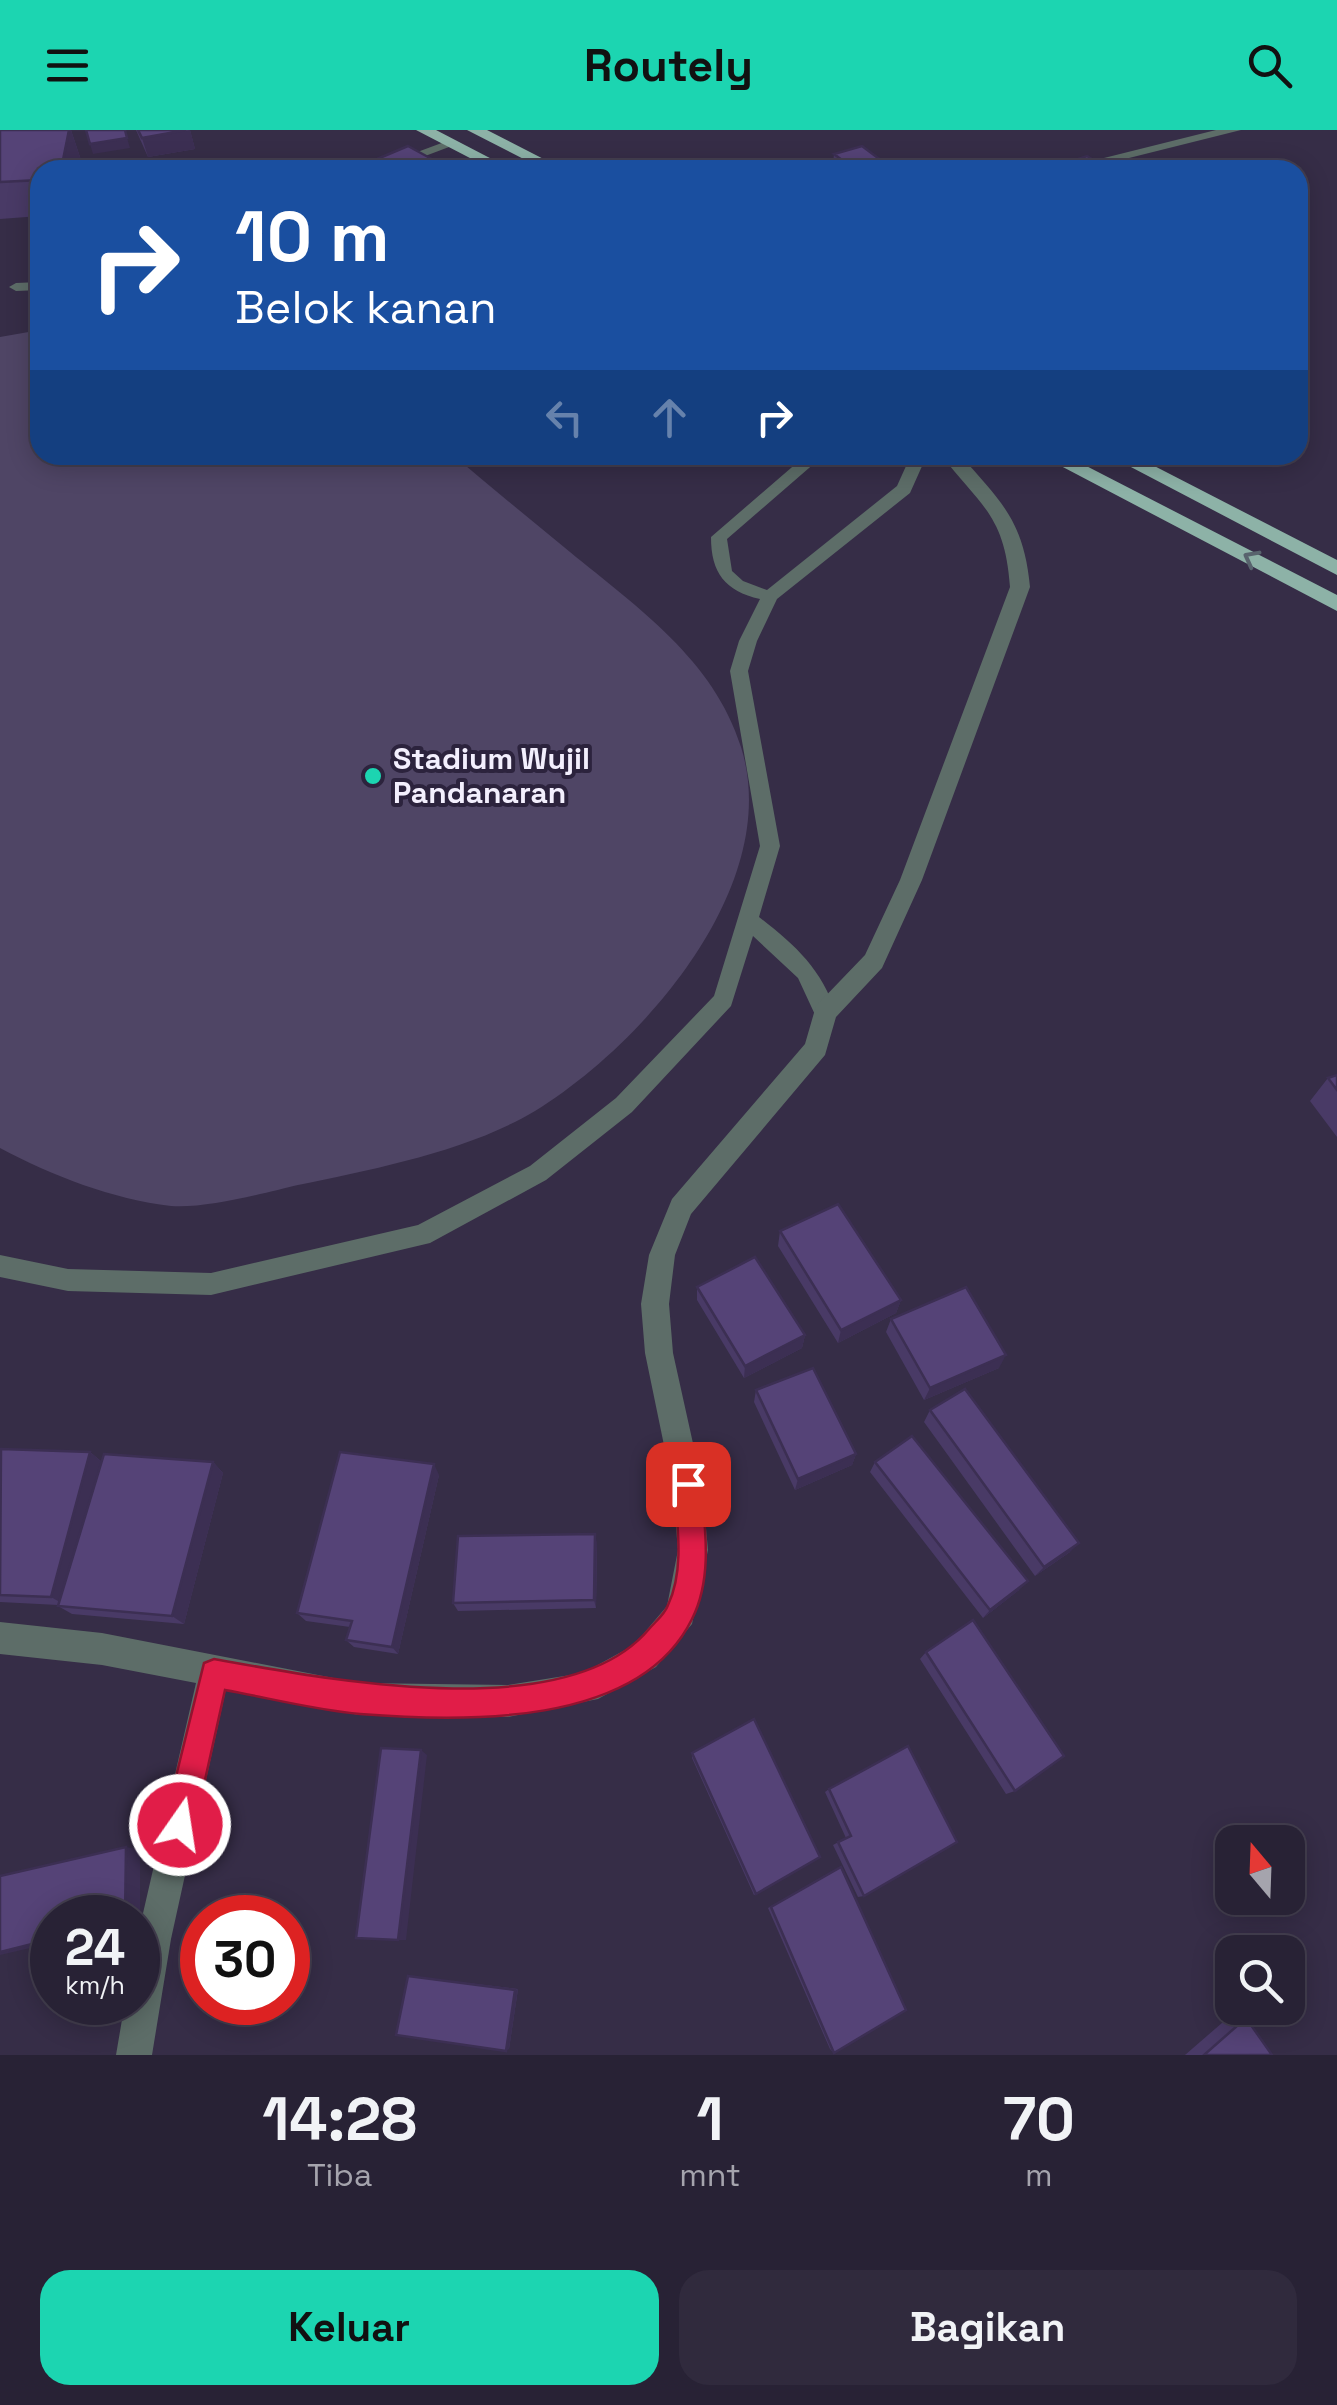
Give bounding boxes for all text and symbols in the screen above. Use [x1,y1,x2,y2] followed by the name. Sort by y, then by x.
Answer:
[584,37,753,94] text: Routely
[40,38,95,93] icon: menu
[1242,38,1297,93] icon: search
[235,192,390,281] text: 10 m
[70,200,200,330] icon: right
[235,279,497,336] text: Belok kanan
[537,390,592,445] icon: left
[642,390,697,445] icon: ahead
[747,390,802,445] icon: right
[1243,551,1261,571] one-way arrow
[393,739,590,812] place label: Stadium Wujil Pandanaran
[362,765,384,787] marker: Stadium Wujil Pandanaran
[646,1442,731,1527] pin
[661,1457,716,1512] icon: arrive
[128,1773,232,1877] position arrow
[1215,1825,1305,1915] north arrow
[1215,1825,1305,2025] map controls
[180,1895,310,2025] speed limit sign: 30
[65,1916,125,1980] text: 24
[1215,1935,1305,2025] button: search
[65,1969,125,2001] text: km/h
[262,2081,417,2158] text: 14:28
[696,2081,724,2158] text: 1
[1003,2081,1075,2158] text: 70
[307,2155,372,2195] text: Tiba
[679,2155,741,2195] text: mnt
[1025,2155,1053,2195] text: m
[40,2270,659,2385] button: Keluar
[679,2270,1297,2385] button: Bagikan

